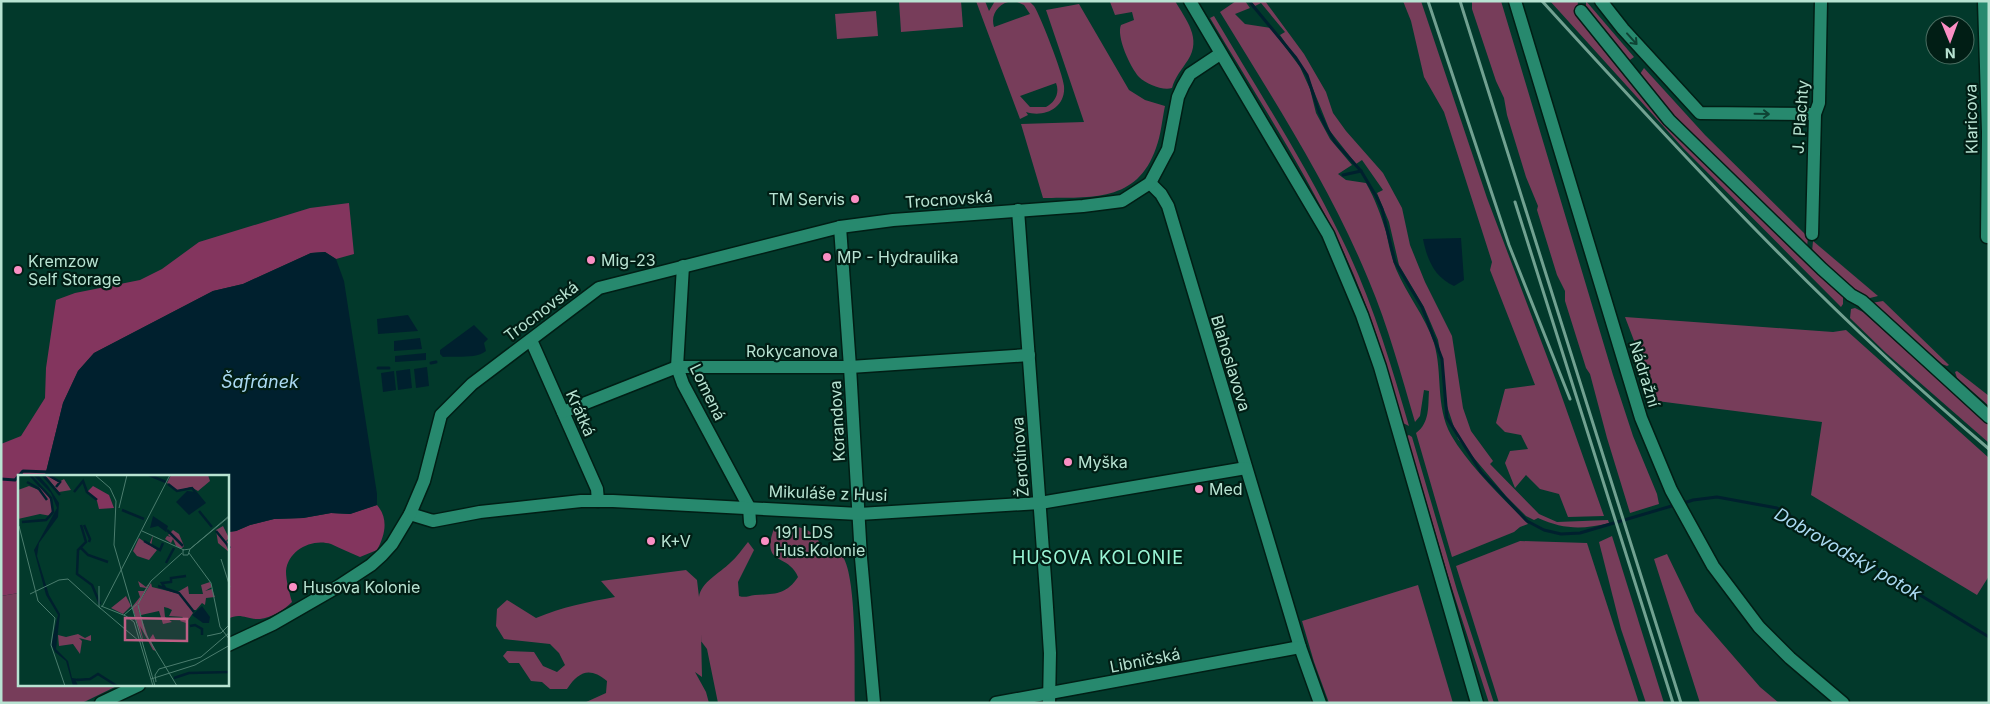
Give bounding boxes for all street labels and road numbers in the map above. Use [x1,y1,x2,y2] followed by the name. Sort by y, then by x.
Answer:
[1787,79,1813,155] street label: J. Plachty
[1960,84,1982,154] street label: Klaricova
[904,186,994,212] street label: Trocnovská
[500,277,582,345] street label: Trocnovská
[1207,313,1255,413] street label: Blahoslavova
[1625,339,1665,410] street label: Nádražní
[746,341,838,361] street label: Rokycanova
[686,360,730,424] street label: Lomená
[825,380,849,462] street label: Korandova
[562,387,600,439] street label: Krátká
[1007,416,1033,498] street label: Žerotínova
[768,481,888,505] street label: Mikuláše z Husi
[1108,643,1182,677] street label: Libničská

